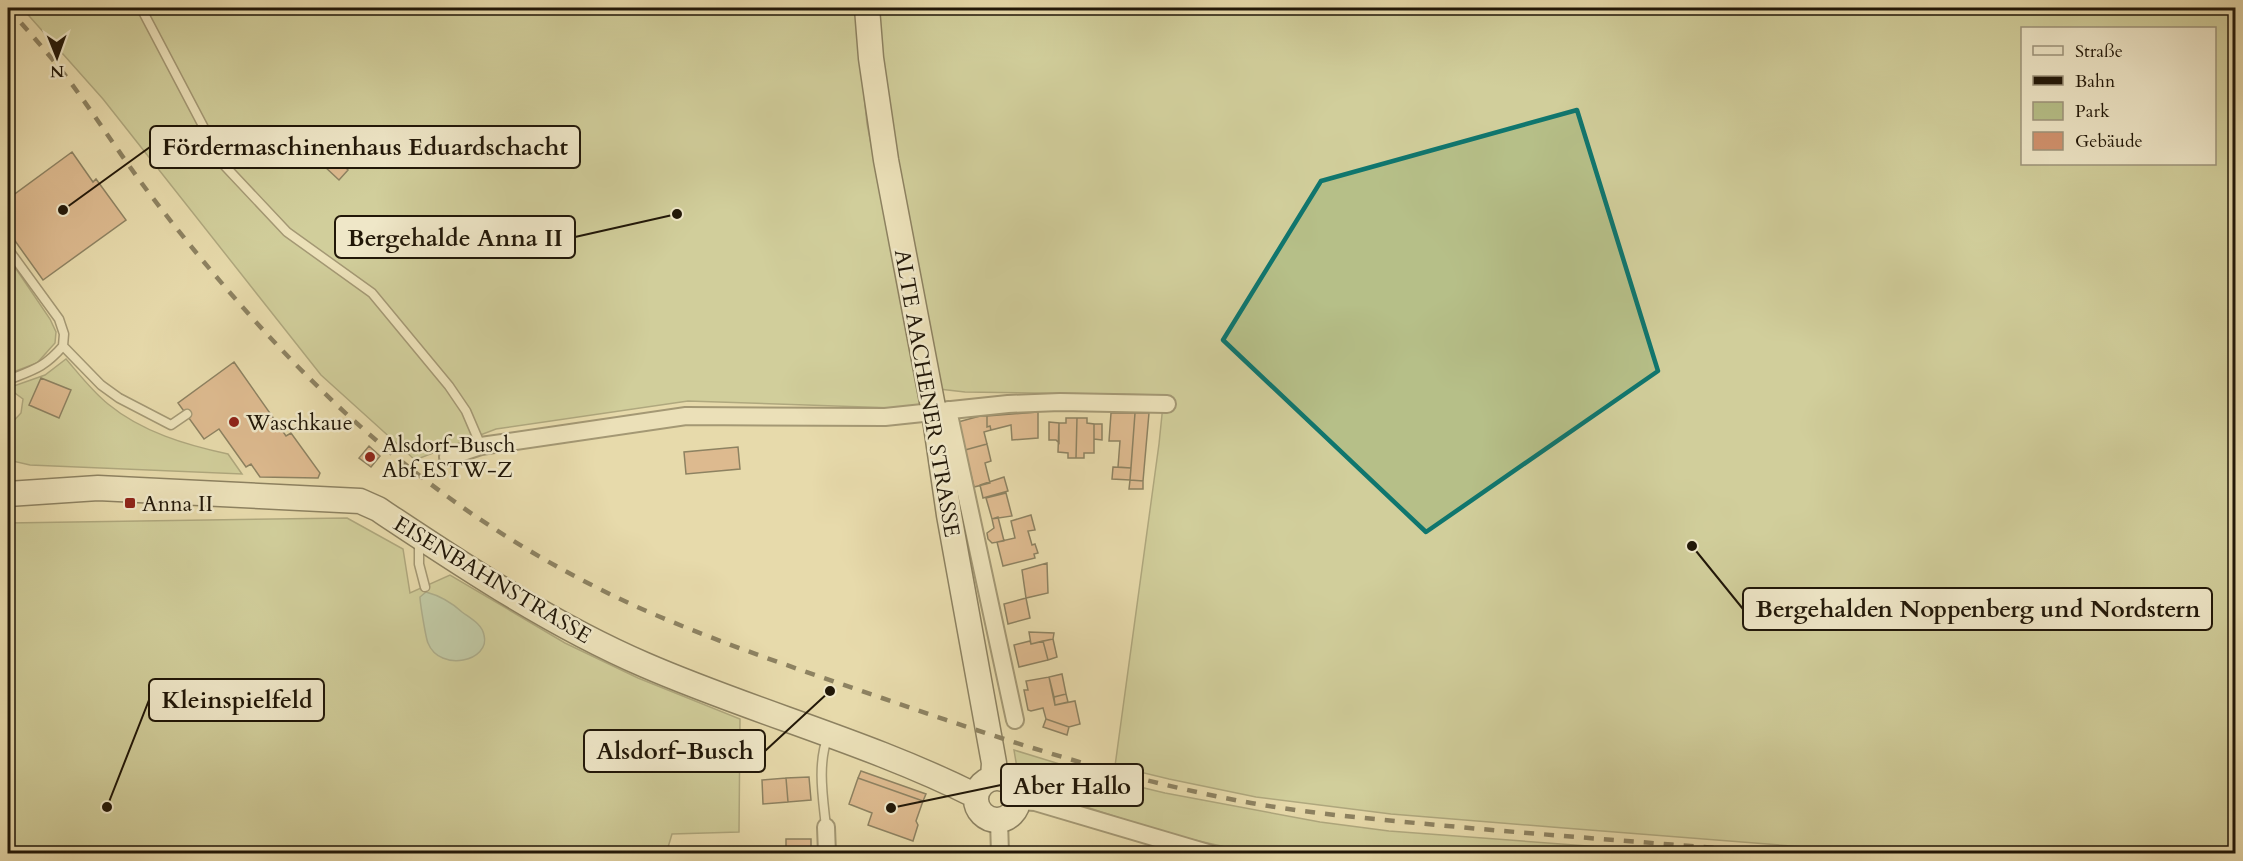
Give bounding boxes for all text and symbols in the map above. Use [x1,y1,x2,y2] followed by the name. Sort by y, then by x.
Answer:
[27,27,87,87] north arrow
[2021,27,2216,165] legend
[2075,39,2123,64] text: Straße
[50,60,64,82] text: N
[2075,69,2116,94] text: Bahn
[2075,99,2110,124] text: Park
[150,126,580,168] callout: Fördermaschinenhaus Eduardschacht
[2075,129,2143,154] text: Gebäude
[162,131,569,164] text: Fördermaschinenhaus Eduardschacht
[335,216,575,258] callout: Bergehalde Anna II
[347,222,563,255] text: Bergehalde Anna II
[887,247,967,539] street label: ALTE AACHENER STRASSE
[245,408,353,438] place label: Waschkaue
[227,415,241,429] marker: Waschkaue
[382,430,515,485] place label: Alsdorf-Busch Abf ESTW-Z
[363,450,377,464] marker: Alsdorf-Busch Abf ESTW-Z
[142,489,213,519] place label: Anna II
[123,496,137,510] marker: Anna II
[388,509,597,651] street label: EISENBAHNSTRASSE
[1743,588,2212,630] callout: Bergehalden Noppenberg und Nordstern
[1756,593,2201,626] text: Bergehalden Noppenberg und Nordstern
[149,679,324,721] callout: Kleinspielfeld
[161,684,313,717] text: Kleinspielfeld
[584,730,765,772] callout: Alsdorf-Busch
[596,735,754,768] text: Alsdorf-Busch
[1001,764,1143,806] callout: Aber Hallo
[1013,770,1131,803] text: Aber Hallo

